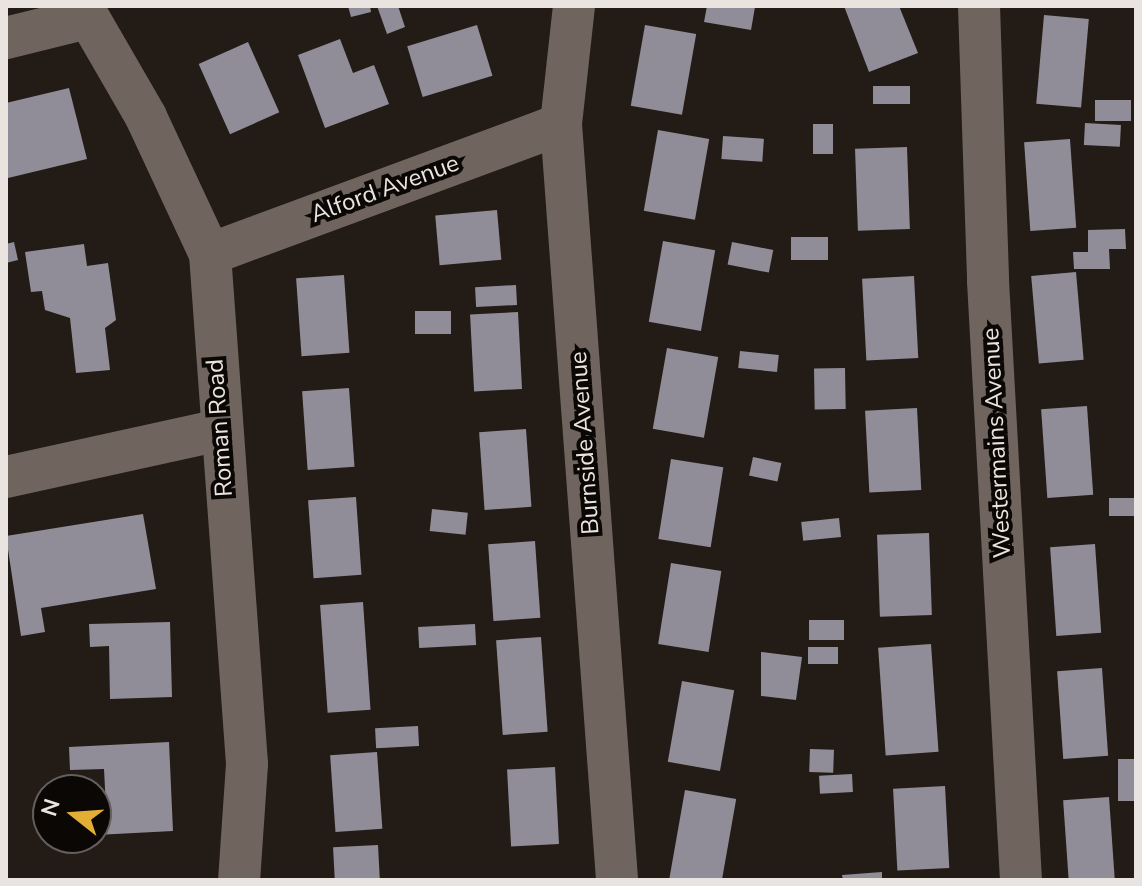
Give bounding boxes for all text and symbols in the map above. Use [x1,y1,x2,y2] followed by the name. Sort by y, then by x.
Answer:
[307,149,463,229] street label: Alford Avenue
[977,327,1017,559] street label: Westermains Avenue
[564,350,606,536] street label: Burnside Avenue
[201,358,239,498] street label: Roman Road
[32,774,112,854] north arrow
[34,795,68,820] text: N

